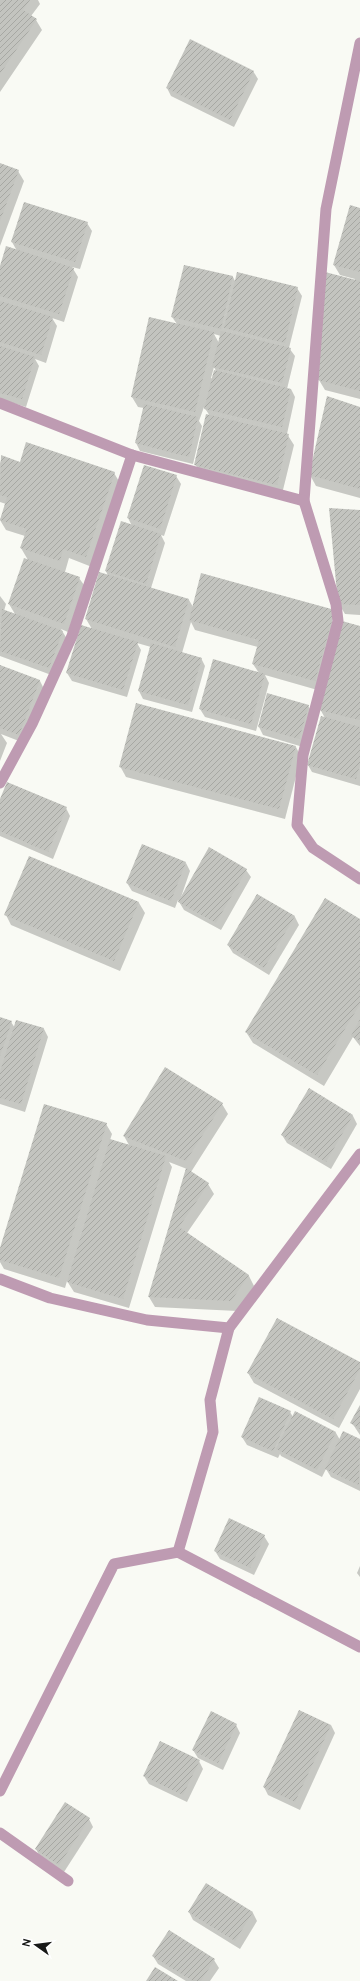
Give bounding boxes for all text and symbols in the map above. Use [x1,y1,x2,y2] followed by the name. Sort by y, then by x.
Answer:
[16,1925,56,1965] north arrow
[20,1937,35,1948] text: N

